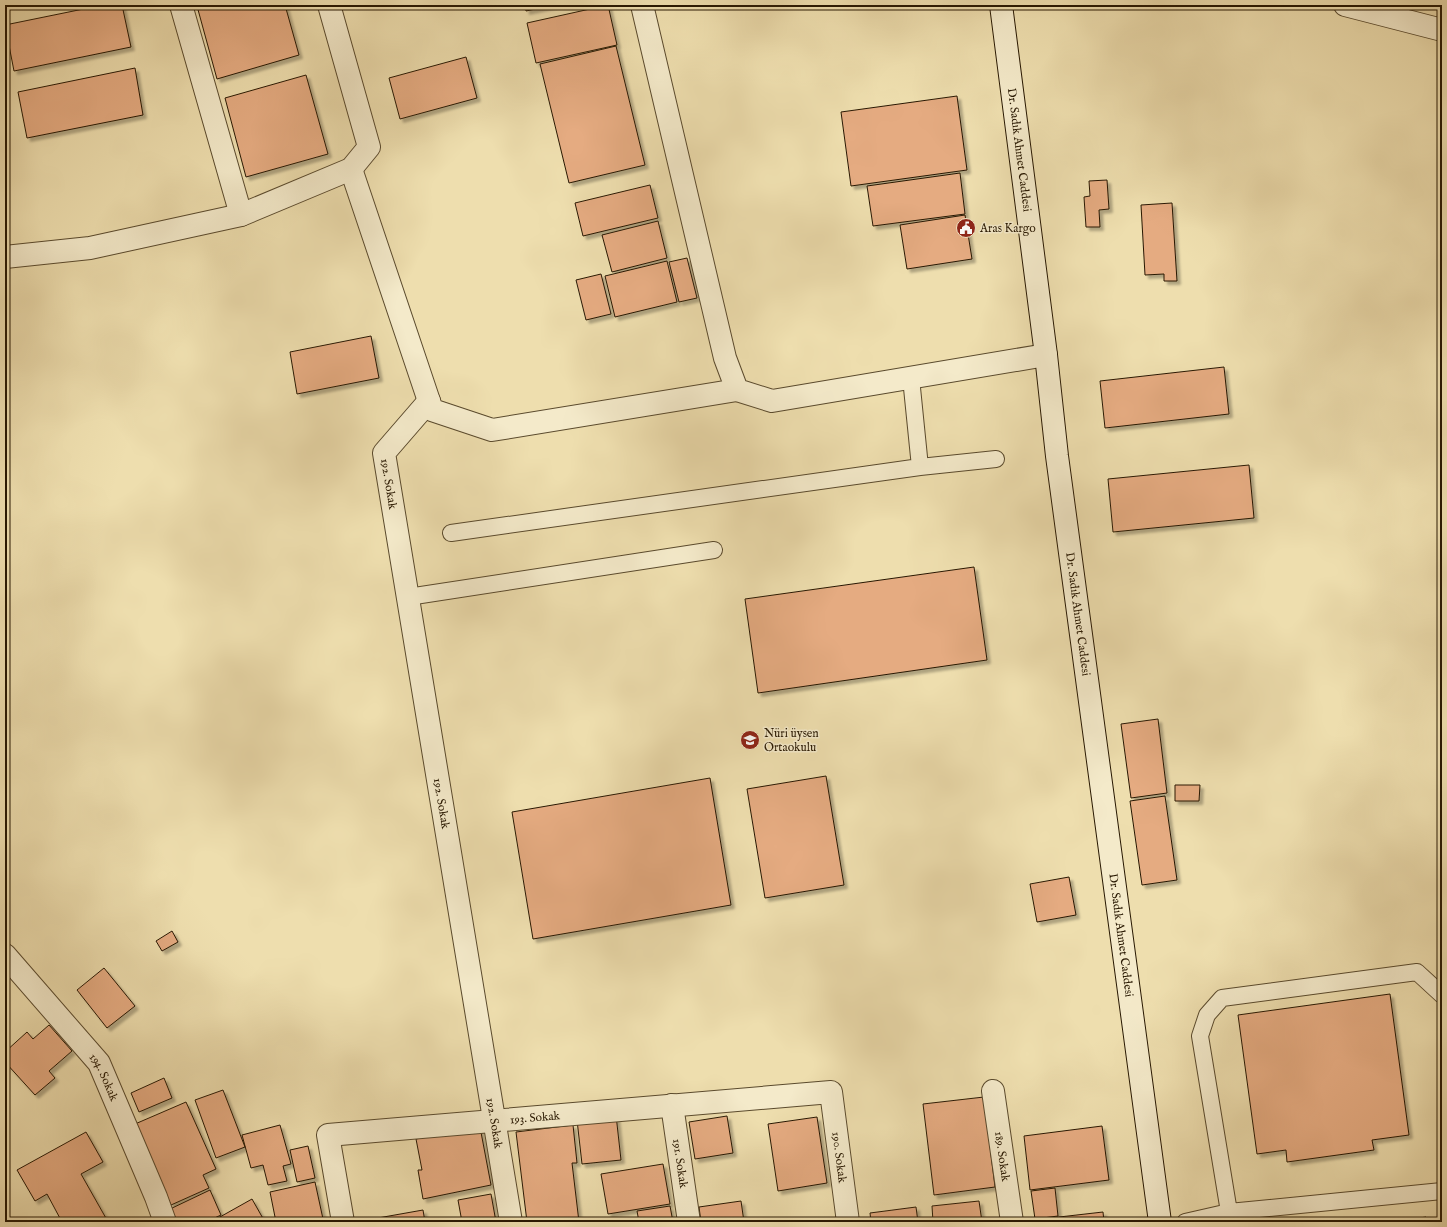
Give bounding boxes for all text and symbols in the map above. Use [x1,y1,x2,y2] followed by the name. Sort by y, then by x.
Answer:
[1004,87,1035,213] street label: Dr. Sadık Ahmet Caddesi
[955,217,977,239] public building icon: Aras Kargo
[979,221,1036,236] place label: Aras Kargo
[377,457,400,511] street label: 192. Sokak
[1062,551,1094,677] street label: Dr. Sadık Ahmet Caddesi
[764,726,819,755] place label: Nüri üysen Ortaokulu
[739,729,761,751] school or university icon: Nüri üysen Ortaokulu
[430,777,453,831] street label: 192. Sokak
[1105,872,1137,998] street label: Dr. Sadık Ahmet Caddesi
[86,1050,122,1104] street label: 194. Sokak
[483,1097,506,1150] street label: 192. Sokak
[509,1108,561,1127] street label: 193. Sokak
[991,1130,1013,1183] street label: 189. Sokak
[828,1131,850,1184] street label: 190. Sokak
[669,1138,691,1190] street label: 191. Sokak

